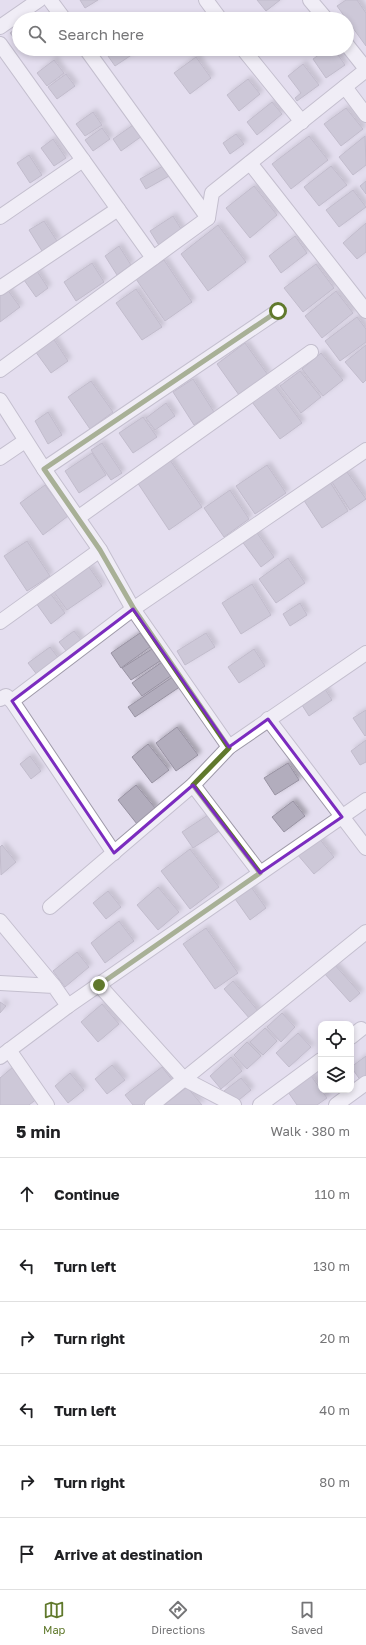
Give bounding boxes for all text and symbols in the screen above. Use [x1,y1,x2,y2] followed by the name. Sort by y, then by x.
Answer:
[12,12,354,56] search box
[26,23,48,45] icon: search
[58,25,144,43] text: Search here
[269,302,287,320] route start
[90,976,108,994] route end
[318,1021,354,1093] map controls
[318,1021,354,1057] button: locate
[318,1057,354,1093] button: layers
[16,1121,60,1142] text: 5 min
[270,1123,350,1139] text: Walk · 380 m
[16,1183,38,1205] icon: ahead
[54,1185,120,1203] text: Continue
[315,1186,350,1202] text: 110 m
[16,1255,38,1277] icon: left
[54,1257,116,1275] text: Turn left
[313,1258,350,1274] text: 130 m
[16,1327,38,1349] icon: right
[54,1329,125,1347] text: Turn right
[320,1330,350,1346] text: 20 m
[16,1399,38,1421] icon: left
[54,1401,116,1419] text: Turn left
[319,1402,350,1418] text: 40 m
[16,1471,38,1493] icon: right
[54,1473,125,1491] text: Turn right
[319,1474,350,1490] text: 80 m
[16,1543,38,1565] icon: arrive
[54,1545,203,1563] text: Arrive at destination
[43,1599,65,1636] tab: Map
[151,1599,205,1636] tab: Directions
[291,1599,323,1636] tab: Saved

